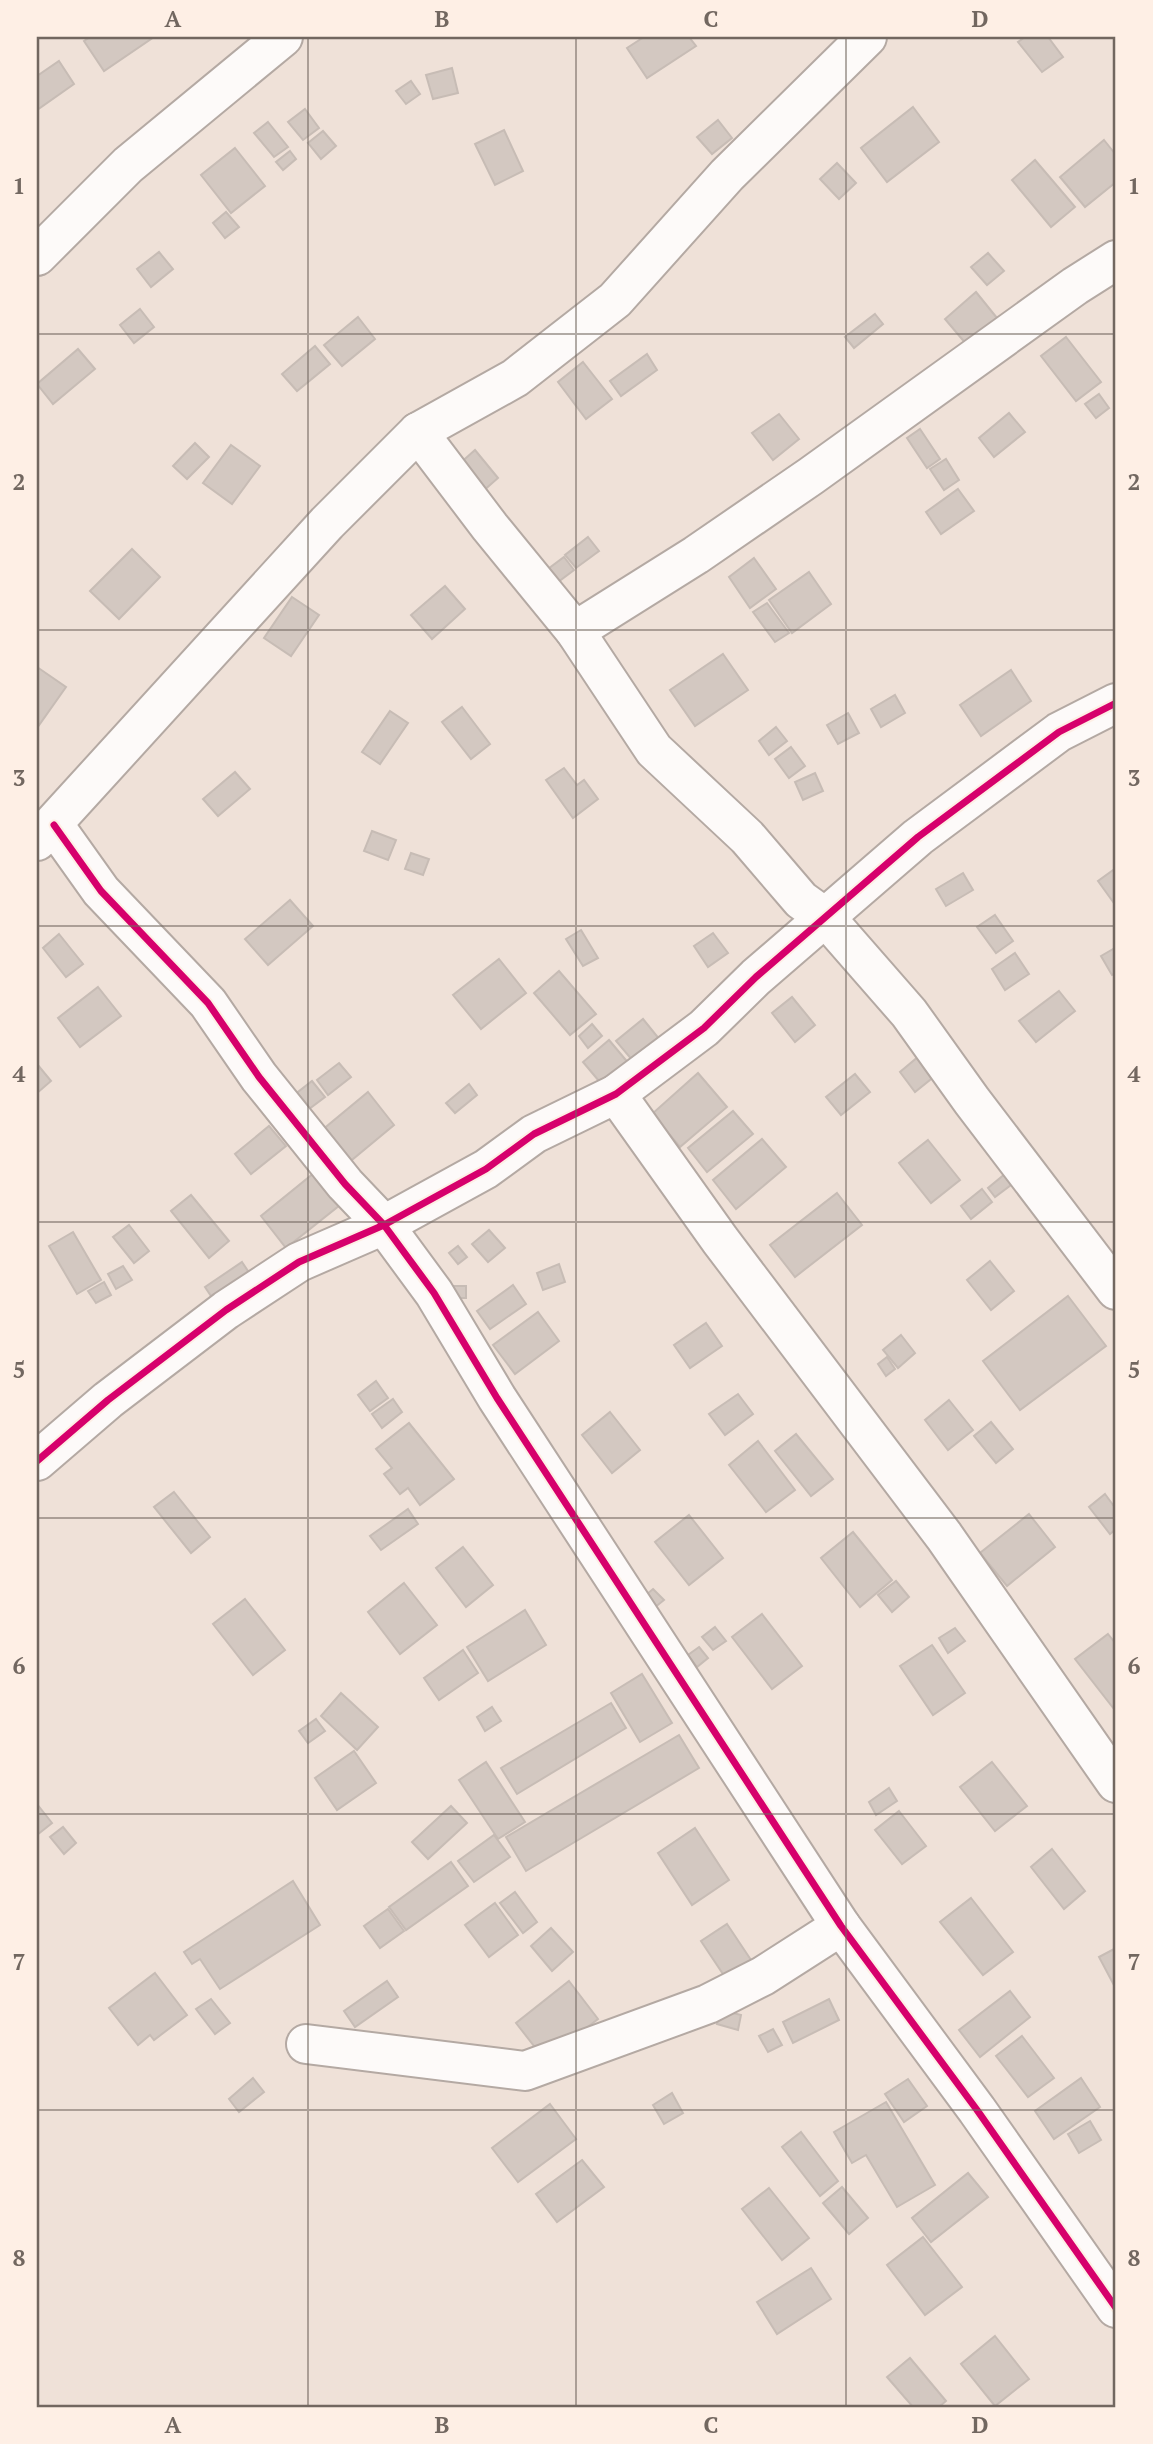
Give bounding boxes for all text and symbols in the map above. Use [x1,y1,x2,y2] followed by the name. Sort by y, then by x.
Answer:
[165,3,182,34] text: A
[435,3,450,34] text: B
[704,3,719,34] text: C
[972,3,989,34] text: D
[13,170,26,201] text: 1
[1128,170,1141,201] text: 1
[13,466,26,497] text: 2
[1128,466,1141,497] text: 2
[13,762,26,793] text: 3
[1128,762,1141,793] text: 3
[13,1058,26,1089] text: 4
[1128,1058,1141,1089] text: 4
[13,1354,26,1385] text: 5
[1128,1354,1141,1385] text: 5
[13,1650,26,1681] text: 6
[1128,1650,1141,1681] text: 6
[13,1946,26,1977] text: 7
[1128,1946,1141,1977] text: 7
[13,2242,26,2273] text: 8
[1128,2242,1141,2273] text: 8
[165,2409,182,2440] text: A
[435,2409,450,2440] text: B
[704,2409,719,2440] text: C
[972,2409,989,2440] text: D

